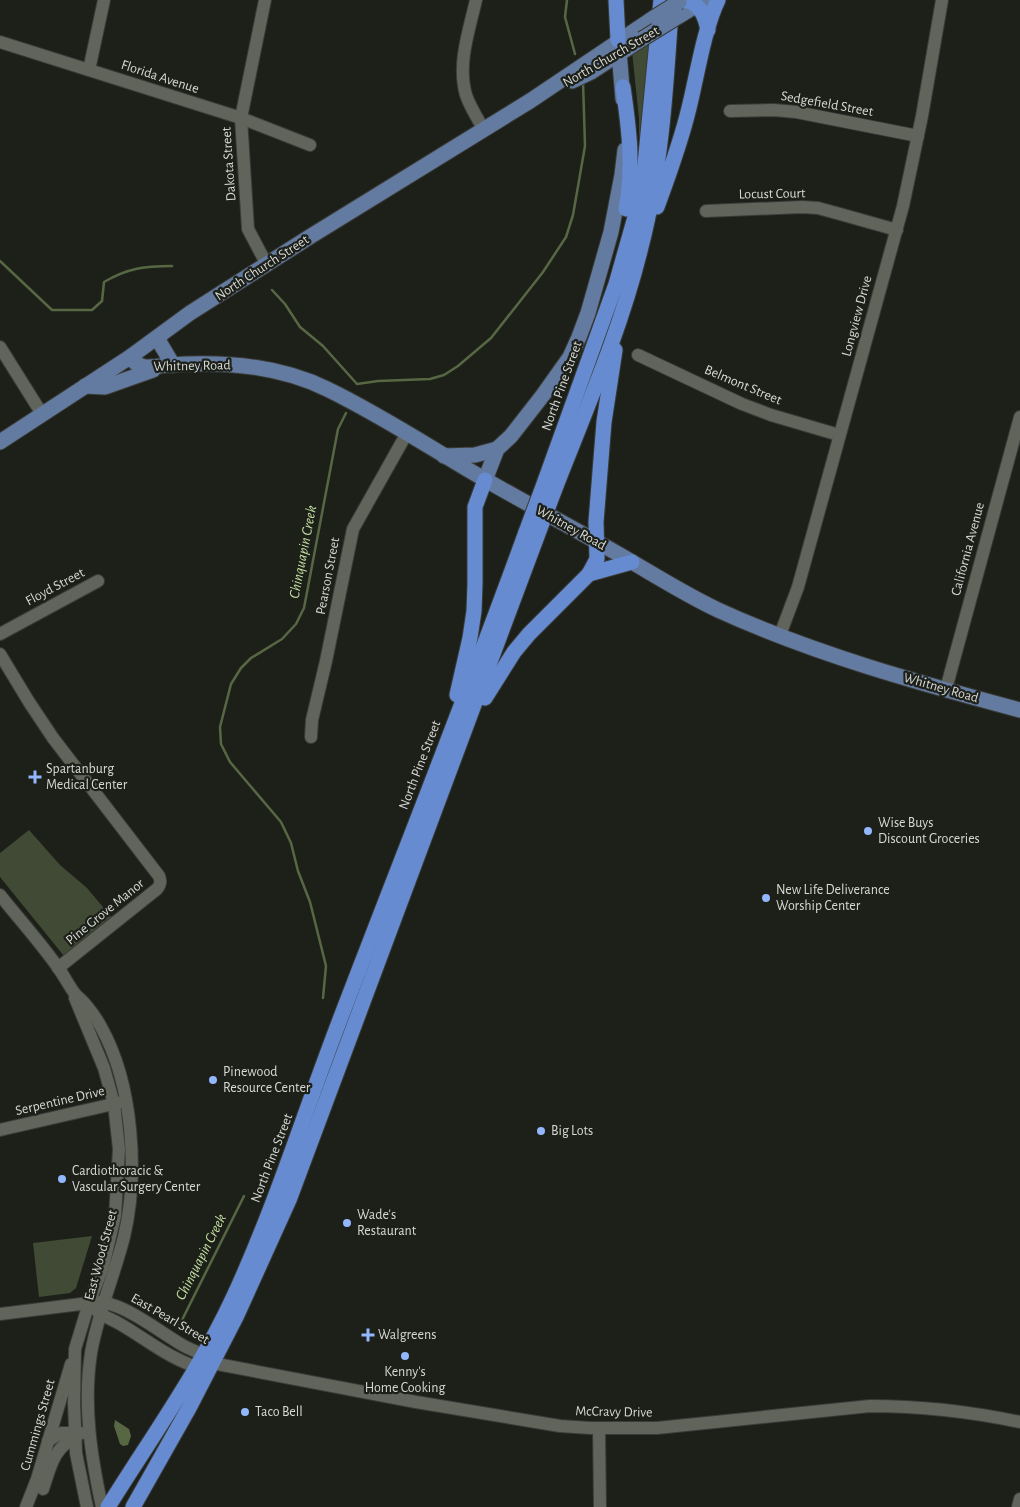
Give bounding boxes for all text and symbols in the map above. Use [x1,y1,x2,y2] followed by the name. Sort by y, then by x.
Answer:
[560,24,662,90] street label: North Church Street
[119,58,201,96] street label: Florida Avenue
[780,89,875,119] street label: Sedgefield Street
[219,126,239,202] street label: Dakota Street
[738,186,806,202] street label: Locust Court
[213,232,312,303] street label: North Church Street
[839,274,875,358] street label: Longview Drive
[539,339,585,433] street label: North Pine Street
[153,358,231,374] street label: Whitney Road
[702,362,784,408] street label: Belmont Street
[949,501,987,597] street label: California Avenue
[534,503,608,553] street label: Whitney Road
[287,504,319,600] water label: Chinquapin Creek
[314,536,342,616] street label: Pearson Street
[23,565,87,608] street label: Floyd Street
[902,671,980,705] street label: Whitney Road
[397,718,444,811] street label: North Pine Street
[46,762,128,792] place label: Spartanburg Medical Center
[28,770,42,784] marker: Spartanburg Medical Center
[878,816,980,846] place label: Wise Buys Discount Groceries
[862,825,874,837] marker: Wise Buys Discount Groceries
[63,876,147,948] street label: Pine Grove Manor
[776,883,890,913] place label: New Life Deliverance Worship Center
[760,892,772,904] marker: New Life Deliverance Worship Center
[223,1065,311,1095] place label: Pinewood Resource Center
[207,1074,219,1086] marker: Pinewood Resource Center
[14,1084,106,1118] street label: Serpentine Drive
[249,1111,296,1204] street label: North Pine Street
[551,1124,593,1138] place label: Big Lots
[535,1125,547,1137] marker: Big Lots
[72,1164,201,1194] place label: Cardiothoracic & Vascular Surgery Center
[56,1173,68,1185] marker: Cardiothoracic & Vascular Surgery Center
[82,1208,120,1302] street label: East Wood Street
[357,1208,417,1238] place label: Wade's Restaurant
[173,1211,229,1302] water label: Chinquapin Creek
[341,1217,353,1229] marker: Wade's Restaurant
[129,1291,212,1347] street label: East Pearl Street
[378,1328,436,1342] place label: Walgreens
[362,1329,374,1341] marker: Walgreens
[399,1350,411,1362] marker: Kenny's Home Cooking
[365,1365,445,1395] place label: Kenny's Home Cooking
[18,1377,58,1472] street label: Cummings Street
[575,1404,653,1420] street label: McCravy Drive
[255,1405,303,1419] place label: Taco Bell
[239,1406,251,1418] marker: Taco Bell

